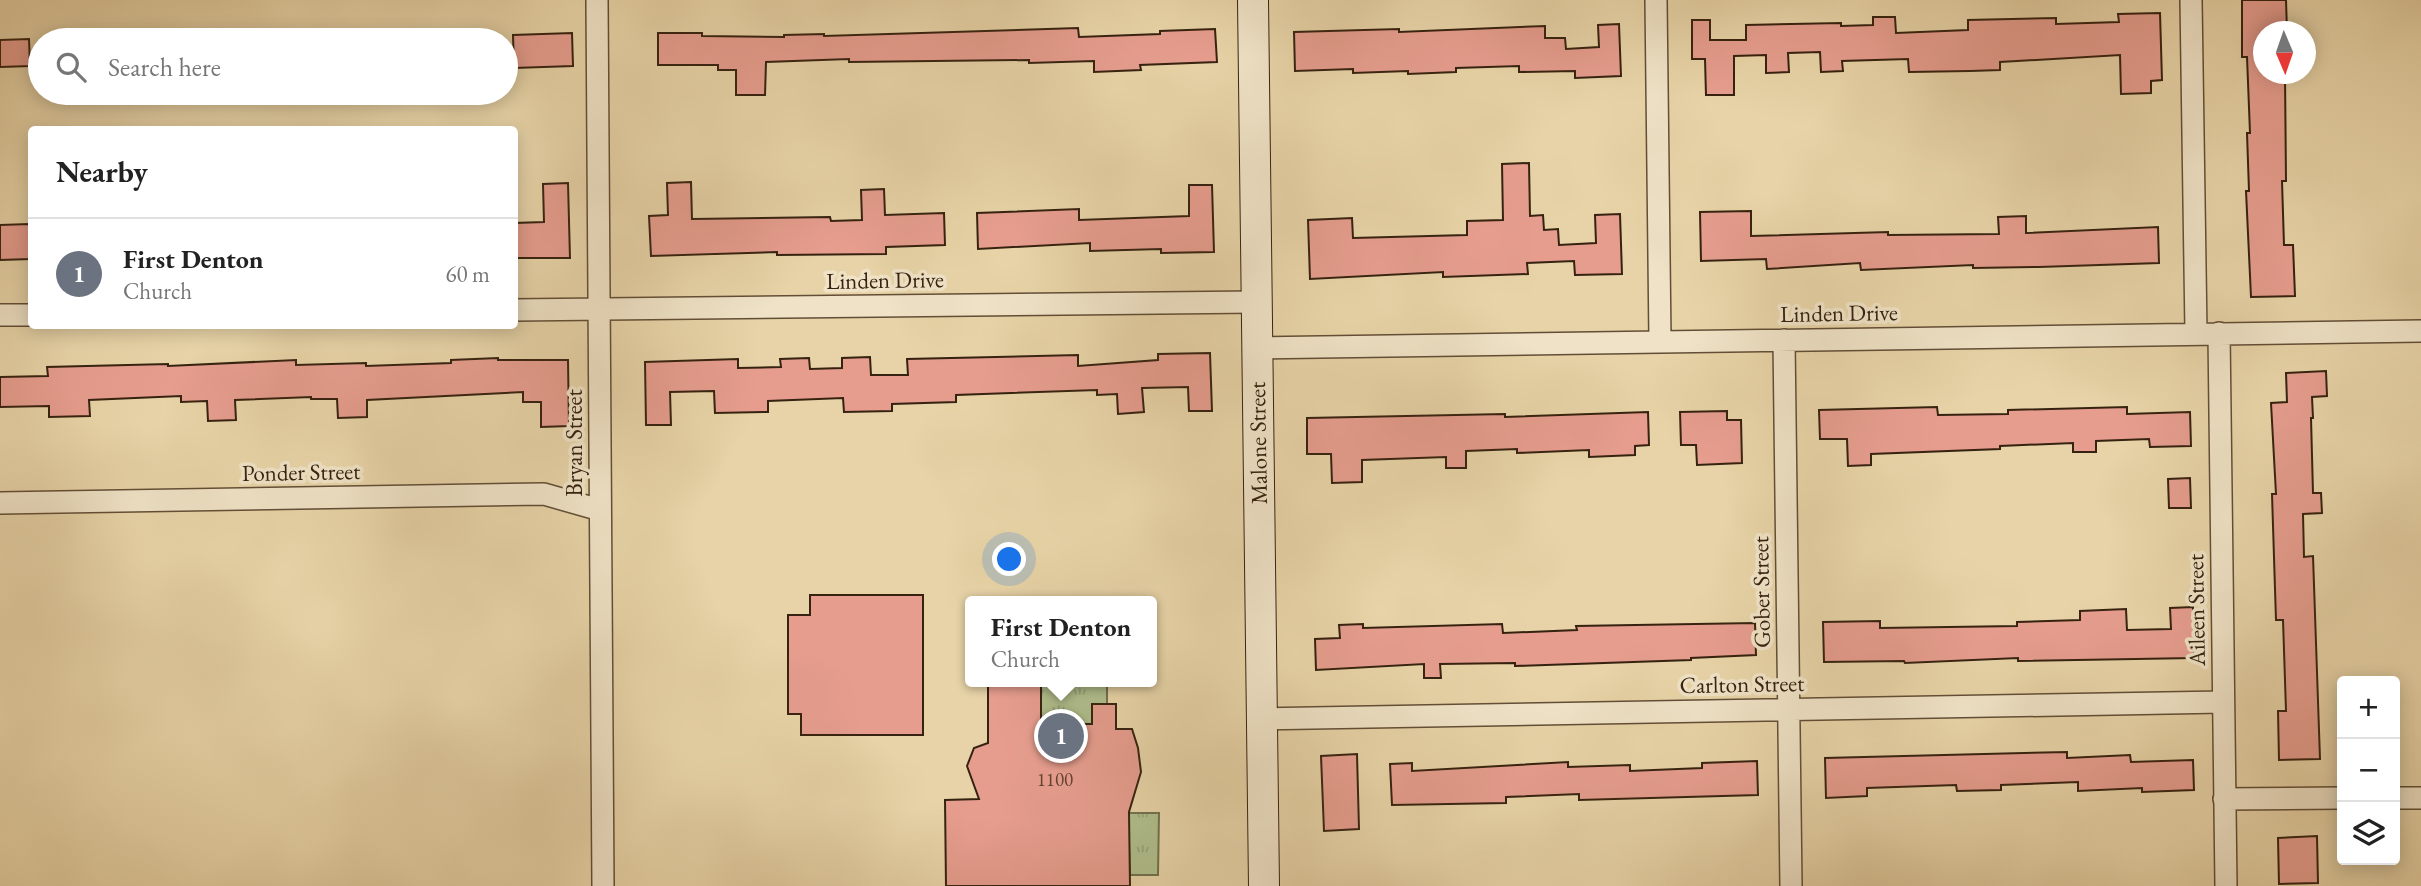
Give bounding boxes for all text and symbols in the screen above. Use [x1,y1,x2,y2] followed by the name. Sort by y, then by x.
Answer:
[2253,21,2316,84] north arrow
[28,28,518,105] search box
[52,48,90,86] icon: search
[108,50,221,84] text: Search here
[56,152,148,191] text: Nearby
[123,242,264,276] text: First Denton
[73,259,85,289] text: 1
[445,259,490,289] text: 60 m
[826,264,944,296] street label: Linden Drive
[123,276,192,306] text: Church
[1780,297,1898,329] street label: Linden Drive
[1242,381,1274,505] street label: Malone Street
[559,389,589,497] street label: Bryan Street
[241,456,361,488] street label: Ponder Street
[1745,535,1777,648] street label: Gober Street
[992,542,1026,576] your location
[2180,553,2212,667] street label: Aileen Street
[965,596,1157,687] popup
[991,610,1131,644] text: First Denton
[991,644,1060,674] text: Church
[1679,668,1805,700] street label: Carlton Street
[2337,676,2400,865] map controls
[2337,676,2400,739] button: +
[1038,710,1084,762] pin: 1
[2337,739,2400,802] button: −
[1037,767,1073,792] house number: 1100
[2337,802,2400,865] button: layers

